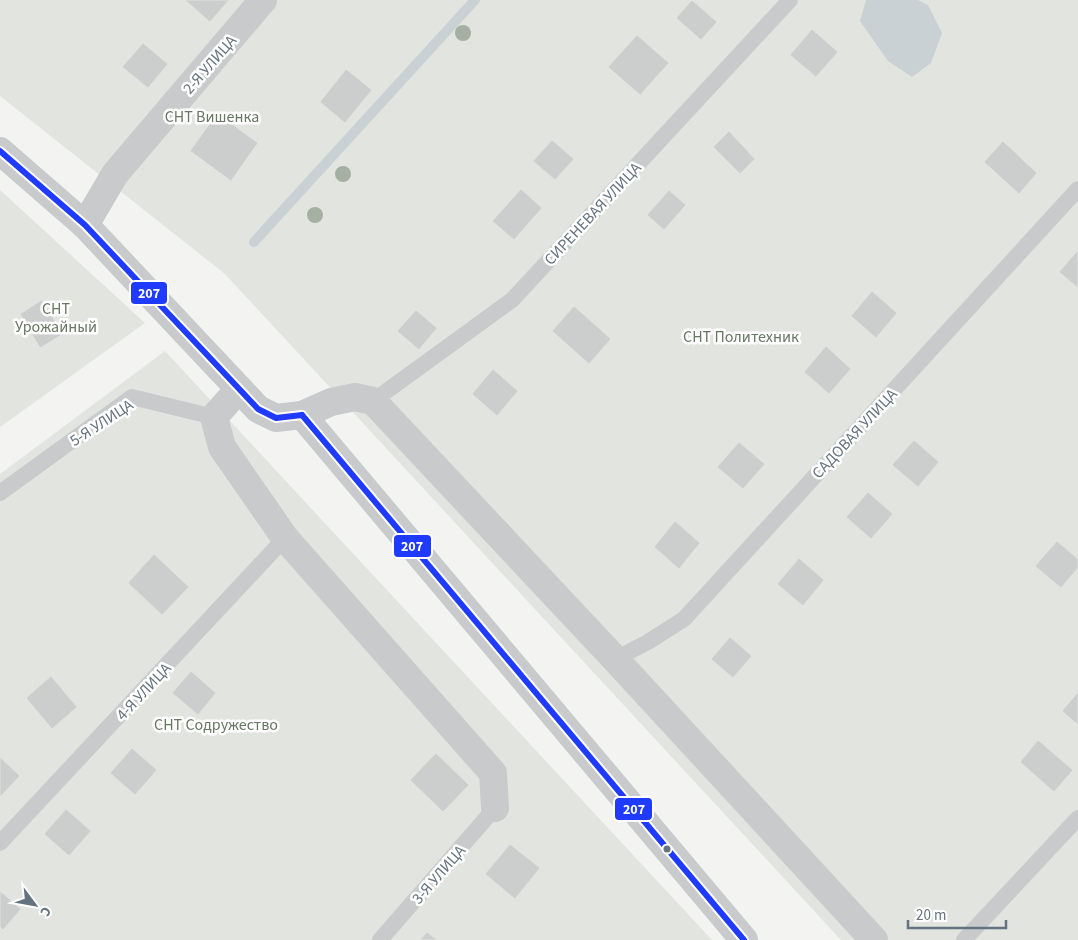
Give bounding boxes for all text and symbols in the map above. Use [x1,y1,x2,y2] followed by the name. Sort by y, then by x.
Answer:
[178,30,242,99] street label: 2-Я УЛИЦА
[165,106,259,128] park label: СНТ Вишенка
[539,157,646,270] street label: СИРЕНЕВАЯ УЛИЦА
[130,281,168,305] line badge: 207
[138,284,160,304] text: 207
[15,298,97,338] park label: СНТ Урожайный
[683,326,799,348] park label: СНТ Политехник
[807,384,903,484] street label: САДОВАЯ УЛИЦА
[65,394,138,452] street label: 5-Я УЛИЦА
[393,534,432,558] line badge: 207
[401,537,423,557] text: 207
[111,658,176,725] street label: 4-Я УЛИЦА
[154,714,278,736] park label: СНТ Содружество
[614,797,653,821] line badge: 207
[623,800,645,820] text: 207
[407,840,471,909] street label: 3-Я УЛИЦА
[662,844,672,854] unlabelled marker
[10,880,60,930] north arrow
[908,898,1006,930] scale bar
[35,903,56,920] text: С
[916,905,946,926] text: 20 m

